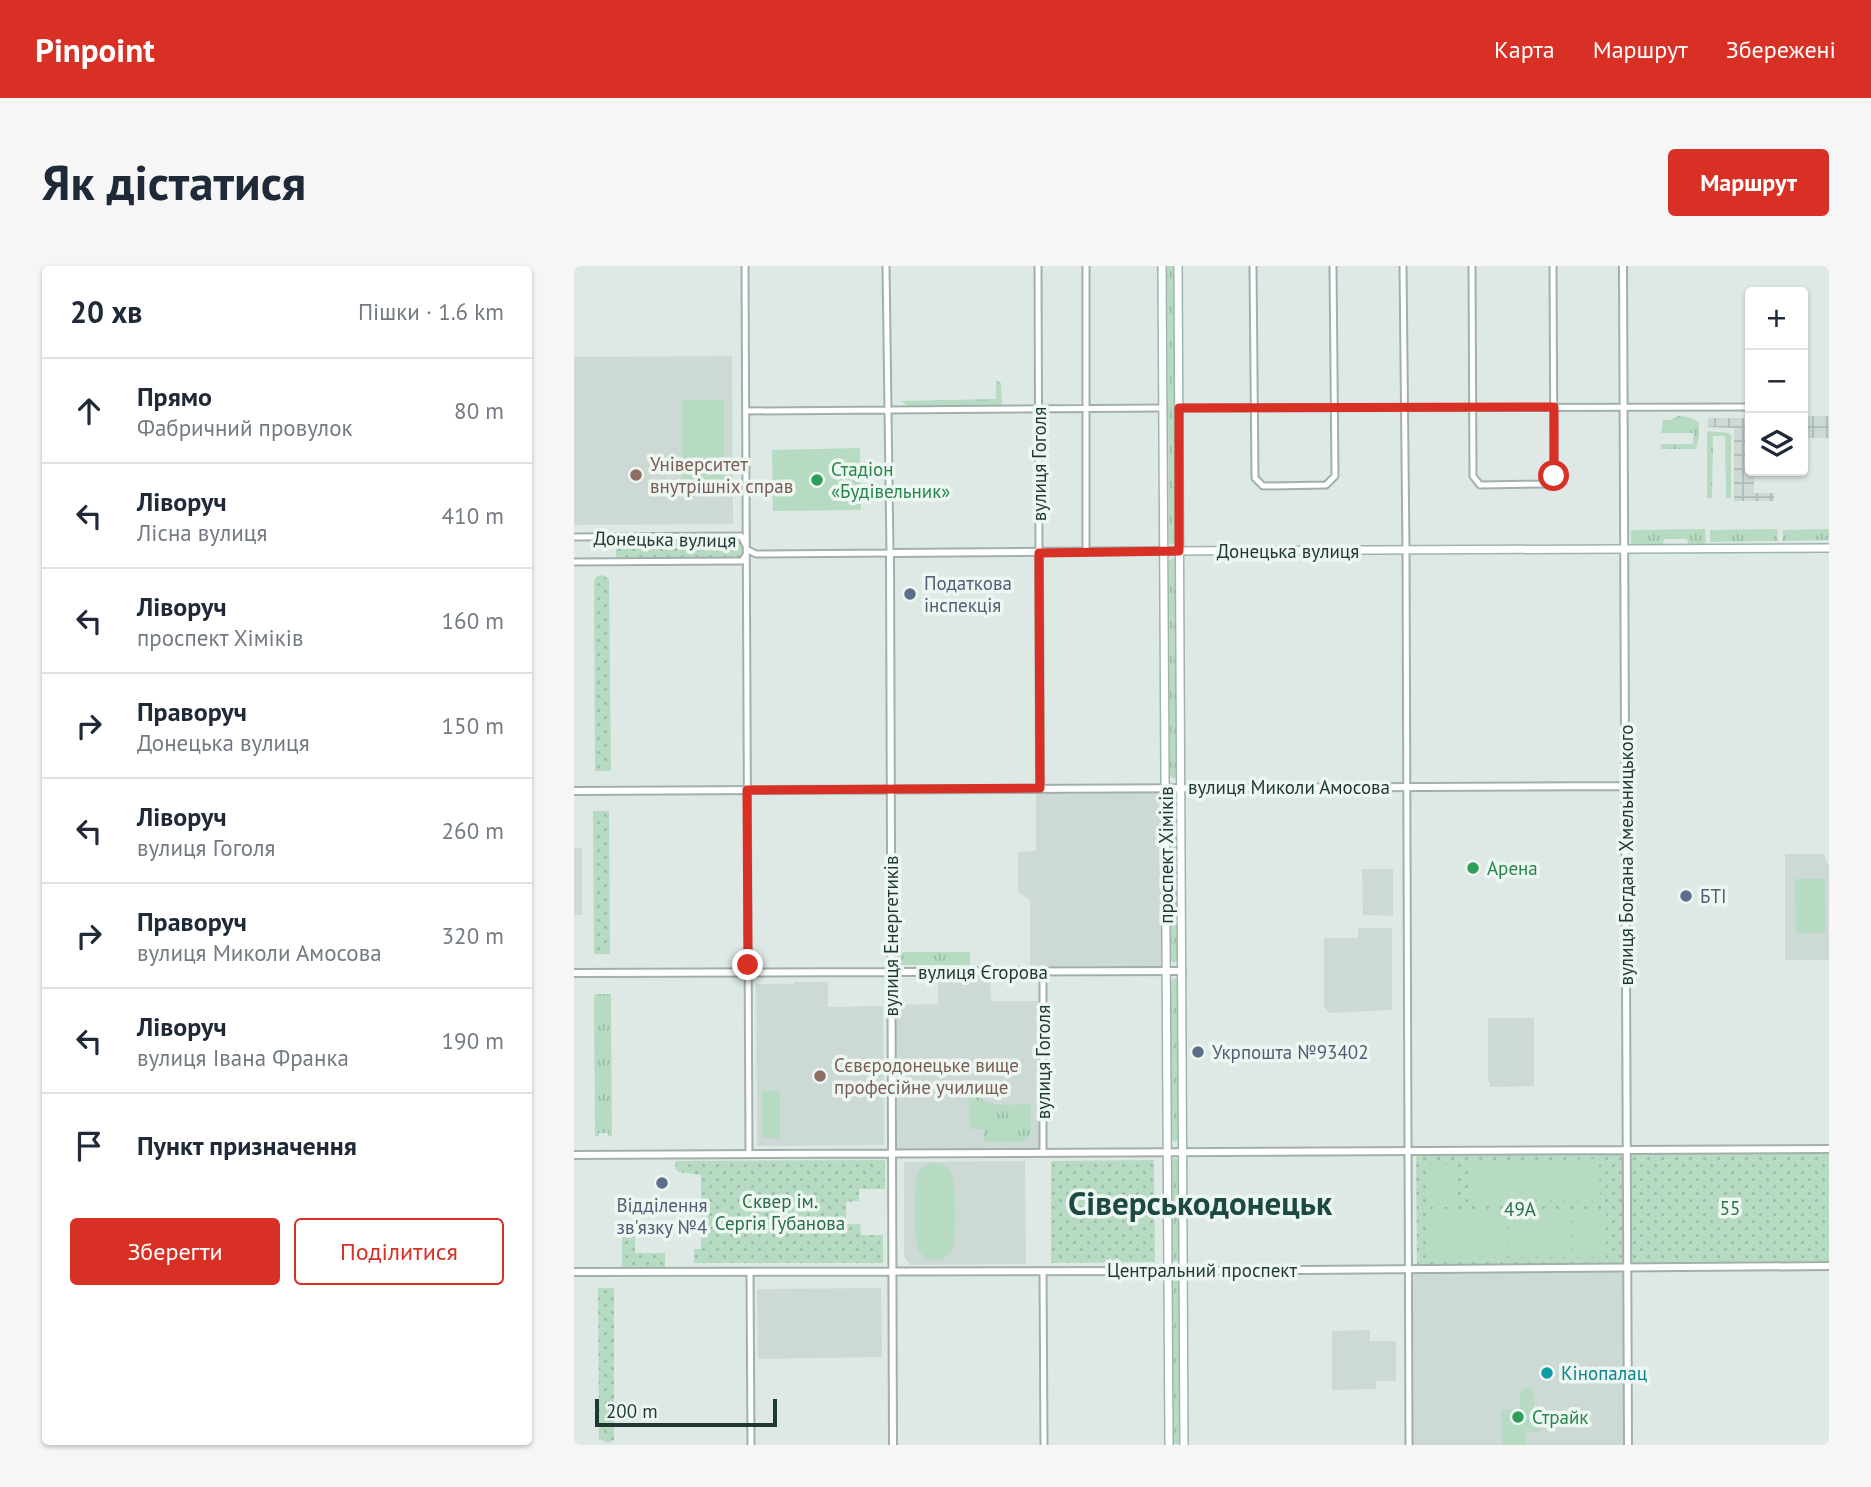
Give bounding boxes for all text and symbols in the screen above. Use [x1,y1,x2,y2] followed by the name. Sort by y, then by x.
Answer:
[35,28,155,71] text: Pinpoint
[1494,34,1555,65] text: Карта
[1593,34,1688,65] text: Маршрут
[1726,34,1836,65] text: Збережені
[1668,149,1829,216] button: Маршрут
[42,150,306,214] text: Як дістатися
[1745,287,1808,476] map controls
[1745,287,1808,350] button: +
[70,292,143,331] text: 20 хв
[358,297,504,326] text: Пішки · 1.6 km
[1745,350,1808,413] button: −
[137,380,212,413] text: Прямо
[70,392,108,430] icon: ahead
[454,396,504,425] text: 80 m
[1027,407,1051,521] street label: вулиця Гоголя
[137,413,352,442] text: Фабричний провулок
[1745,413,1808,476] button: layers
[650,452,793,498] place label: Університет внутрішніх справ
[831,457,950,503] place label: Стадіон «Будівельник»
[1538,460,1569,491] route start
[628,467,644,483] marker: Університет внутрішніх справ
[809,472,825,488] marker: Стадіон «Будівельник»
[137,485,227,518] text: Ліворуч
[70,497,108,535] icon: left
[442,501,504,530] text: 410 m
[137,518,267,547] text: Лісна вулиця
[593,526,737,552] street label: Донецька вулиця
[1217,539,1359,563] street label: Донецька вулиця
[924,571,1012,617] place label: Податкова інспекція
[902,586,918,602] marker: Податкова інспекція
[137,590,227,623] text: Ліворуч
[70,602,108,640] icon: left
[442,606,504,635] text: 160 m
[137,623,303,652] text: проспект Хіміків
[137,695,247,728] text: Праворуч
[70,707,108,745] icon: right
[442,711,504,740] text: 150 m
[1614,724,1638,986] street label: вулиця Богдана Хмельницького
[137,728,310,757] text: Донецька вулиця
[1188,775,1390,799] street label: вулиця Миколи Амосова
[1154,786,1178,924] street label: проспект Хіміків
[137,800,227,833] text: Ліворуч
[70,812,108,850] icon: left
[442,816,504,845] text: 260 m
[137,833,275,862] text: вулиця Гоголя
[879,856,903,1016] street label: вулиця Енергетиків
[1487,856,1538,880] place label: Арена
[1465,860,1481,876] marker: Арена
[1700,884,1727,908] place label: БТІ
[1678,888,1694,904] marker: БТІ
[137,905,247,938] text: Праворуч
[70,917,108,955] icon: right
[442,921,504,950] text: 320 m
[137,938,382,967] text: вулиця Миколи Амосова
[732,949,763,980] route end
[918,960,1048,984] street label: вулиця Єгорова
[1031,1005,1055,1119] street label: вулиця Гоголя
[137,1010,227,1043] text: Ліворуч
[70,1022,108,1060] icon: left
[442,1026,504,1055] text: 190 m
[1212,1040,1369,1064] place label: Укрпошта №93402
[137,1043,349,1072] text: вулиця Івана Франка
[1190,1044,1206,1060] marker: Укрпошта №93402
[834,1053,1019,1099] place label: Сєвєродонецьке вище професійне училище
[812,1068,828,1084] marker: Сєвєродонецьке вище професійне училище
[70,1127,108,1165] icon: arrive
[137,1129,357,1162] text: Пункт призначення
[654,1175,670,1191] marker: Відділення зв'язку №4
[1068,1181,1333,1224] district label: Сіверськодонецьк
[715,1189,845,1235] park label: Сквер ім. Сергія Губанова
[616,1193,708,1239] place label: Відділення зв'язку №4
[1720,1196,1740,1220] park label: 55
[1504,1197,1536,1221] park label: 49А
[70,1218,280,1285] button: Зберегти
[294,1218,504,1285] button: Поділитися
[1107,1258,1297,1282] street label: Центральний проспект
[1561,1361,1647,1385] place label: Кінопалац
[1539,1365,1555,1381] marker: Кінопалац
[595,1396,777,1428] scale bar
[606,1399,658,1423] text: 200 m
[1532,1405,1588,1429] place label: Страйк
[1510,1409,1526,1425] marker: Страйк

